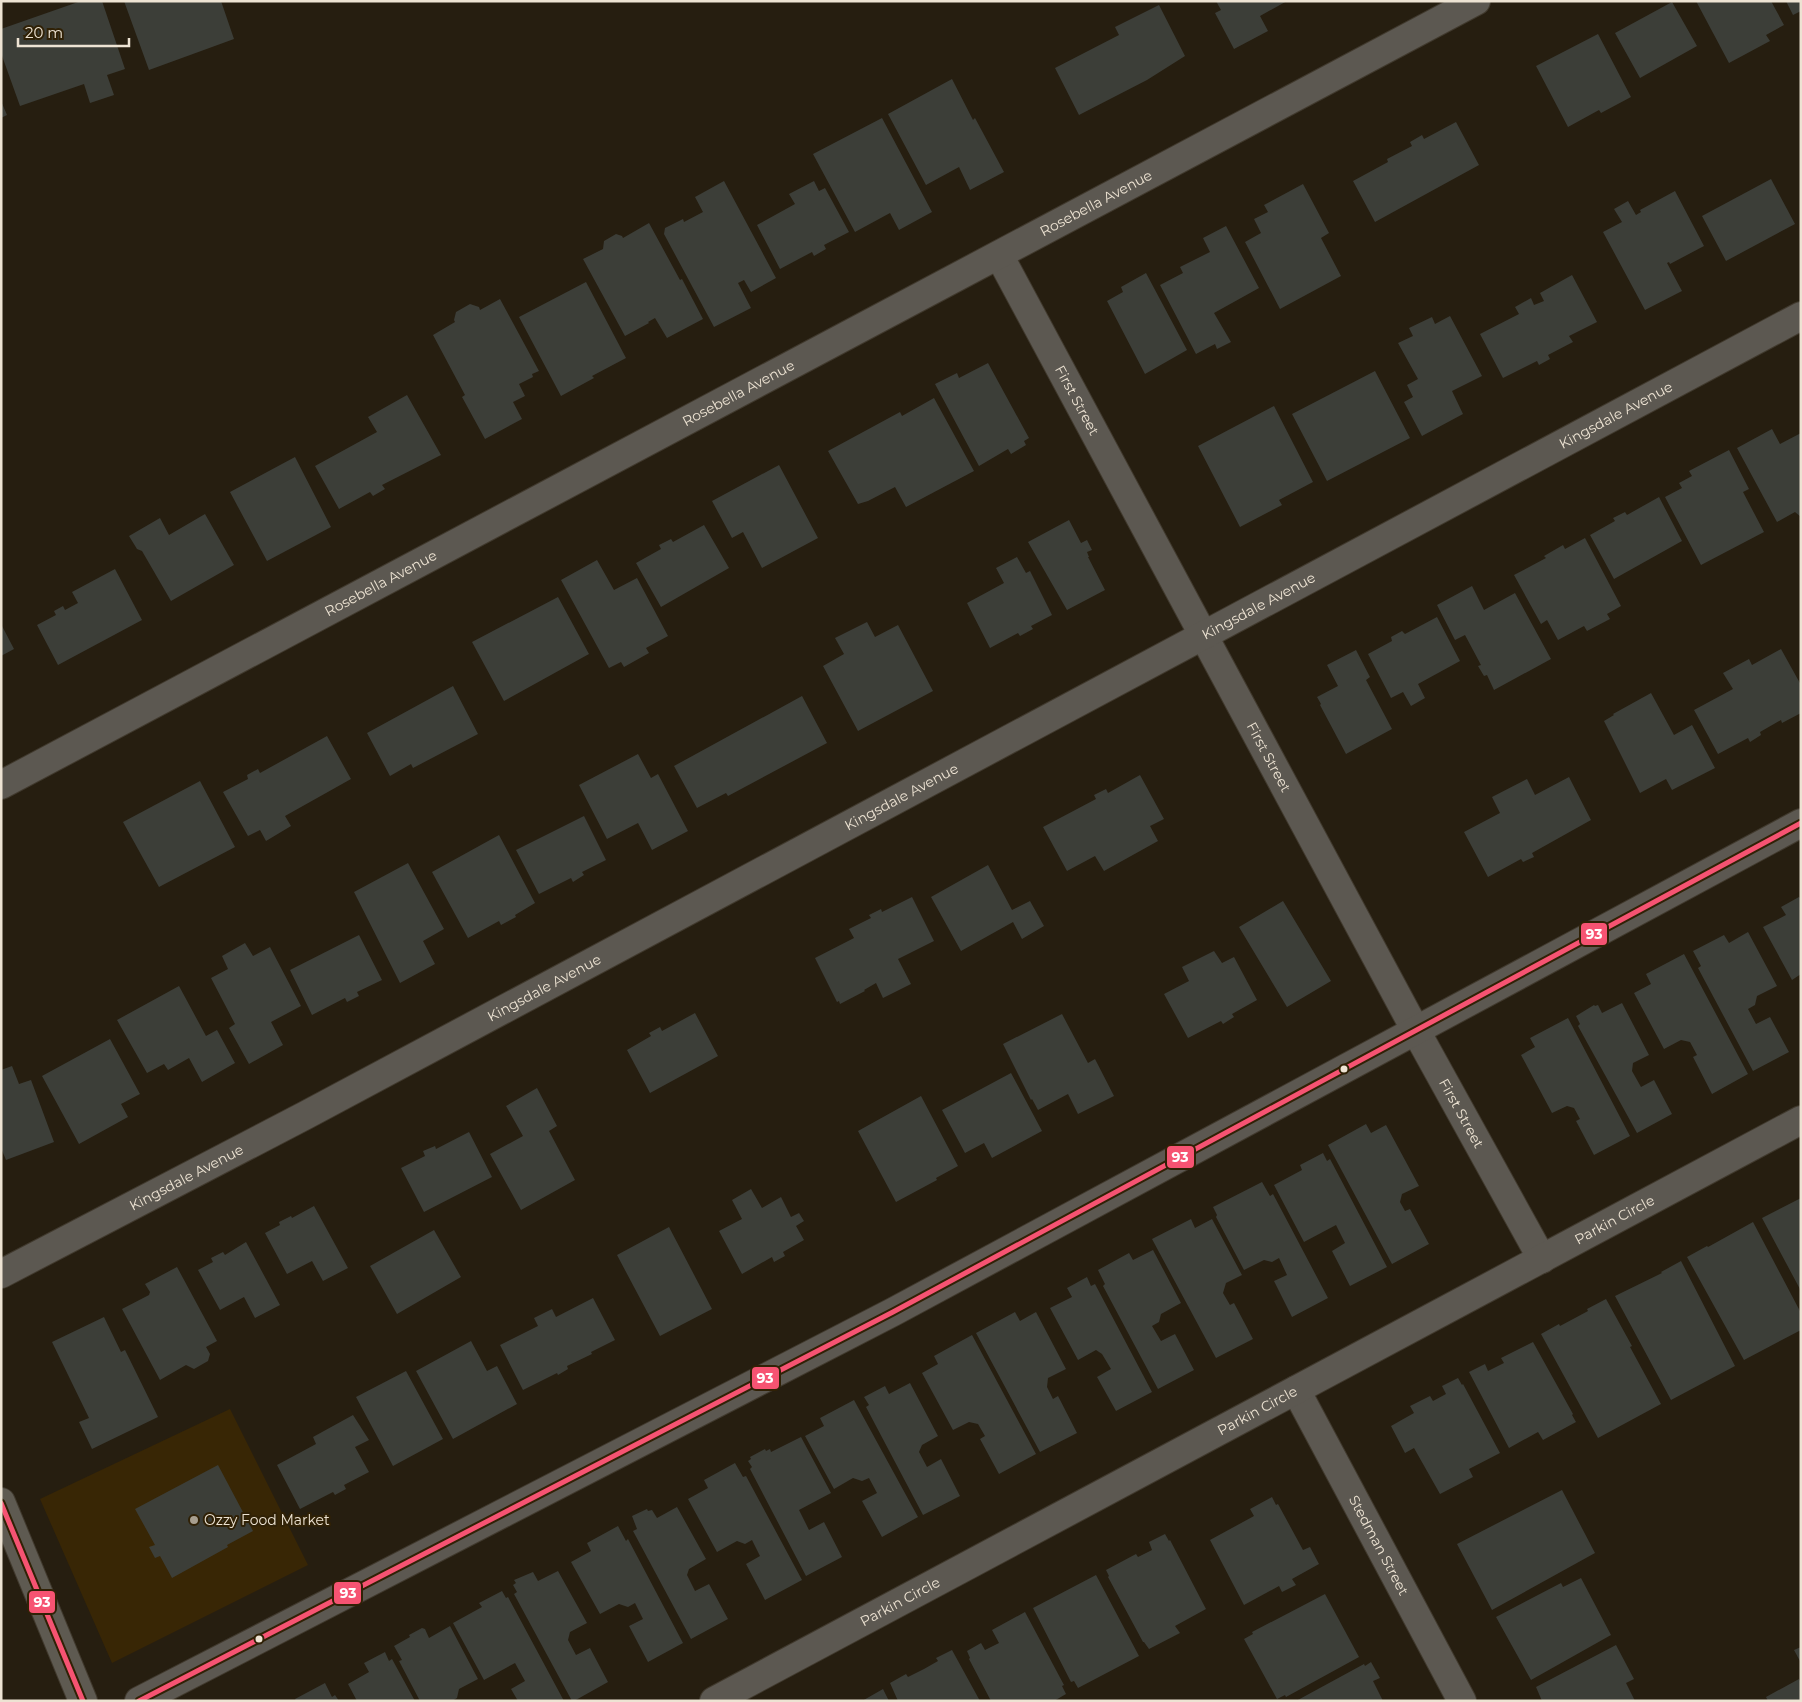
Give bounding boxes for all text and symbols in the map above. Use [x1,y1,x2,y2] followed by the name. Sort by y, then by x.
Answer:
[18,15,129,47] scale bar
[25,23,63,42] text: 20 m
[1037,166,1155,240] street label: Rosebella Avenue
[679,356,798,430] street label: Rosebella Avenue
[1051,362,1103,439] street label: First Street
[1556,377,1676,453] street label: Kingsdale Avenue
[321,546,440,620] street label: Rosebella Avenue
[1199,568,1318,644] street label: Kingsdale Avenue
[1243,719,1295,795] street label: First Street
[841,759,961,835] street label: Kingsdale Avenue
[1580,922,1608,946] line badge: 93
[1585,925,1603,943] text: 93
[484,950,604,1025] street label: Kingsdale Avenue
[1339,1064,1349,1074] unlabelled marker
[1435,1075,1488,1152] street label: First Street
[126,1140,246,1215] street label: Kingsdale Avenue
[1166,1145,1195,1169] line badge: 93
[1171,1148,1189,1166] text: 93
[1571,1191,1658,1248] street label: Parkin Circle
[751,1366,780,1390] line badge: 93
[756,1369,774,1387] text: 93
[1214,1382,1300,1439] street label: Parkin Circle
[1345,1492,1413,1599] street label: Stedman Street
[204,1511,330,1529] place label: Ozzy Food Market
[188,1514,200,1526] marker: Ozzy Food Market
[857,1573,943,1630] street label: Parkin Circle
[333,1581,362,1605] line badge: 93
[339,1584,357,1602] text: 93
[28,1590,56,1614] line badge: 93
[33,1593,51,1611] text: 93
[254,1634,264,1644] unlabelled marker

